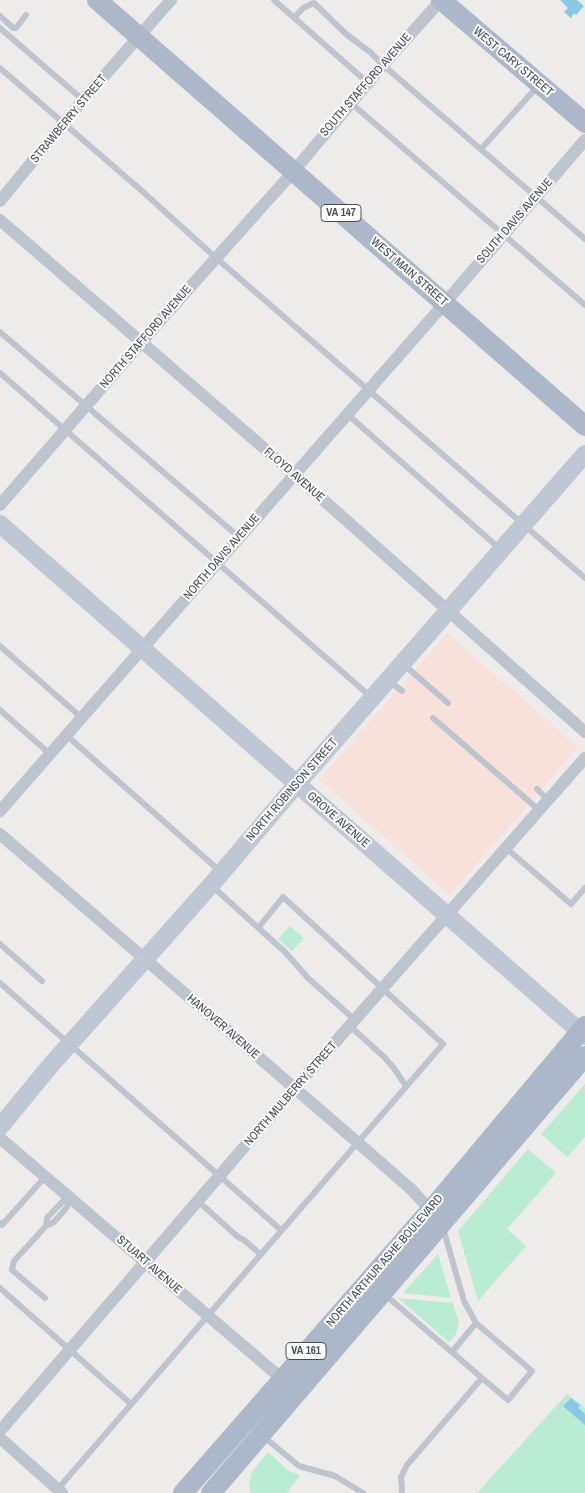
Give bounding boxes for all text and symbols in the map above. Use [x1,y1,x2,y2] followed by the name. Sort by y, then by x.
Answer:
[470,24,556,100] street label: WEST CARY STREET
[317,30,415,140] street label: SOUTH STAFFORD AVENUE
[28,72,110,166] street label: STRAWBERRY STREET
[474,175,556,267] street label: SOUTH DAVIS AVENUE
[321,204,361,222] road number: VA 147
[368,235,450,309] street label: WEST MAIN STREET
[97,282,195,392] street label: NORTH STAFFORD AVENUE
[261,445,327,505] street label: FLOYD AVENUE
[181,511,263,603] street label: NORTH DAVIS AVENUE
[243,736,341,844] street label: NORTH ROBINSON STREET
[304,789,372,851] street label: GROVE AVENUE
[184,992,262,1062] street label: HANOVER AVENUE
[242,1039,340,1149] street label: NORTH MULBERRY STREET
[324,1192,446,1330] street label: NORTH ARTHUR ASHE BOULEVARD
[113,1233,185,1297] street label: STUART AVENUE
[286,1342,326,1360] road number: VA 161

